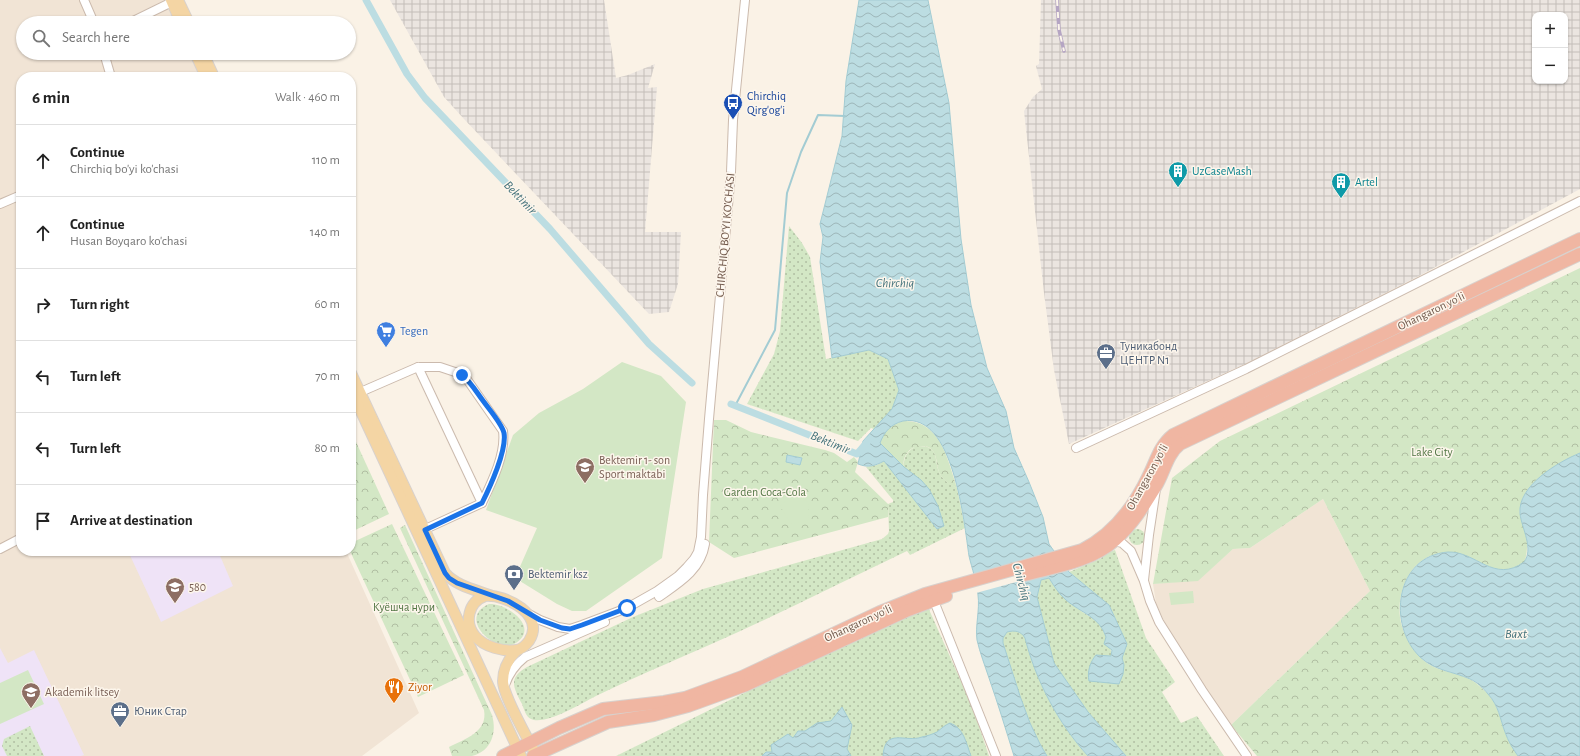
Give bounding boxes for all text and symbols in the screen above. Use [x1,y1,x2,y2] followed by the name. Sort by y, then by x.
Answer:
[1532,12,1568,84] map controls
[1532,12,1568,48] button: +
[16,16,356,60] search box
[30,27,52,49] icon: search
[62,30,130,45] text: Search here
[1532,48,1568,84] button: −
[32,89,70,106] text: 6 min
[747,90,786,117] place label: Chirchiq Qirg'og'i
[275,91,340,104] text: Walk · 460 m
[722,92,744,120] bus stop icon: Chirchiq Qirg'og'i
[70,145,125,160] text: Continue
[32,150,54,172] icon: ahead
[312,154,340,167] text: 110 m
[1167,160,1189,188] building icon: UzCaseMash
[70,163,179,176] text: Chirchiq bo'yi ko'chasi
[1192,165,1252,177] place label: UzCaseMash
[1330,171,1352,199] building icon: Artel
[714,172,737,298] street label: CHIRCHIQ BO'YI KO'CHASI
[1355,176,1378,188] place label: Artel
[501,179,539,218] water label: Bektimir
[70,217,125,232] text: Continue
[32,222,54,244] icon: ahead
[310,226,340,239] text: 140 m
[70,235,187,248] text: Husan Boyqaro ko'chasi
[876,277,915,290] water label: Chirchiq
[1396,290,1467,333] street label: Ohangaron yoʻli
[32,294,54,316] icon: right
[70,297,129,312] text: Turn right
[314,298,340,311] text: 60 m
[375,320,397,348] supermarket icon: Tegen
[400,325,428,337] place label: Tegen
[1120,340,1177,366] place label: Туникабонд ЦЕНТР N1
[1095,342,1117,370] office icon: Туникабонд ЦЕНТР N1
[32,366,54,388] icon: left
[453,366,471,384] route end
[70,369,121,384] text: Turn left
[315,370,340,383] text: 70 m
[809,429,852,457] water label: Bektimir
[32,438,54,460] icon: left
[70,441,121,456] text: Turn left
[314,442,340,455] text: 80 m
[1124,442,1171,512] street label: Ohangaron yoʻli
[1411,446,1453,459] park label: Lake City
[599,454,670,480] place label: Bektemir 1- son Sport maktabi
[574,456,596,484] school or university icon: Bektemir 1- son Sport maktabi
[724,486,807,498] park label: Garden Coca-Cola
[32,510,54,532] icon: arrive
[70,513,193,528] text: Arrive at destination
[1010,562,1032,603] water label: Chirchiq
[503,563,525,591] bank icon: Bektemir ksz
[528,568,588,580] place label: Bektemir ksz
[164,576,186,604] school or university icon: 580
[189,581,206,593] place label: 580
[618,599,636,617] route start
[373,601,435,614] park label: Куёшча нури
[822,602,894,645] street label: Ohangaron yoʻli
[1505,628,1528,641] water label: Baхt
[383,676,405,704] restaurant icon: Ziyor
[20,681,42,709] school or university icon: Akademik litsey
[408,681,432,694] place label: Ziyor
[45,686,119,699] place label: Akademik litsey
[109,700,131,728] office icon: Юник Стар
[134,705,187,717] place label: Юник Стар

